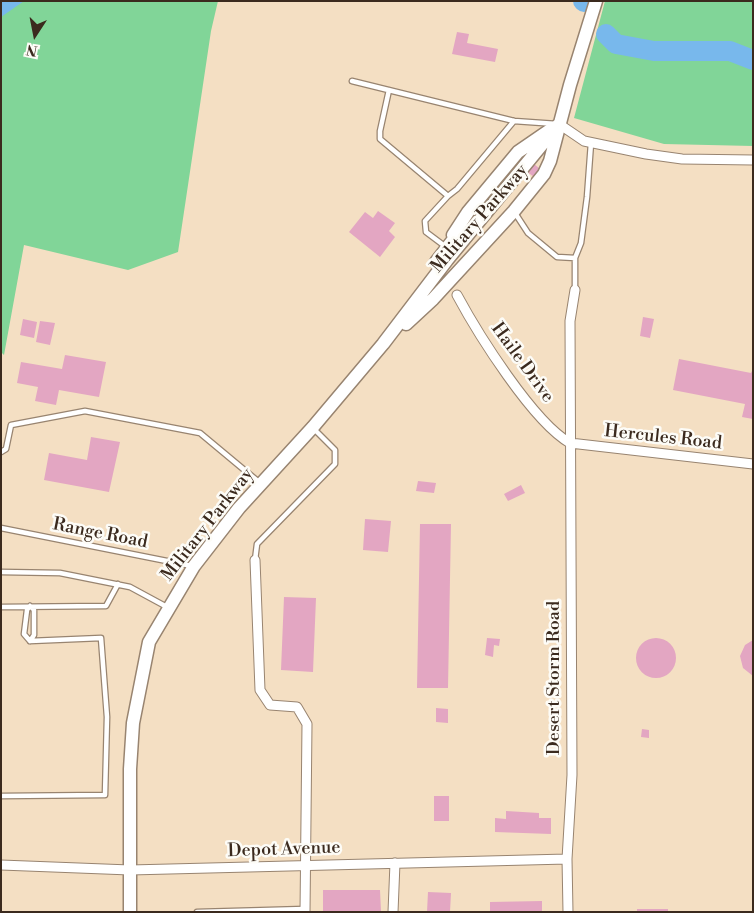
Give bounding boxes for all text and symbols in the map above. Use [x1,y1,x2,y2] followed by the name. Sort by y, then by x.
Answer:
[10,10,60,60] north arrow
[25,40,39,60] text: N
[427,160,533,278] street label: Military Parkway
[486,319,558,407] street label: Haile Drive
[603,421,723,455] street label: Hercules Road
[157,464,259,586] street label: Military Parkway
[51,514,149,554] street label: Range Road
[544,601,566,755] street label: Desert Storm Road
[227,837,341,863] street label: Depot Avenue

